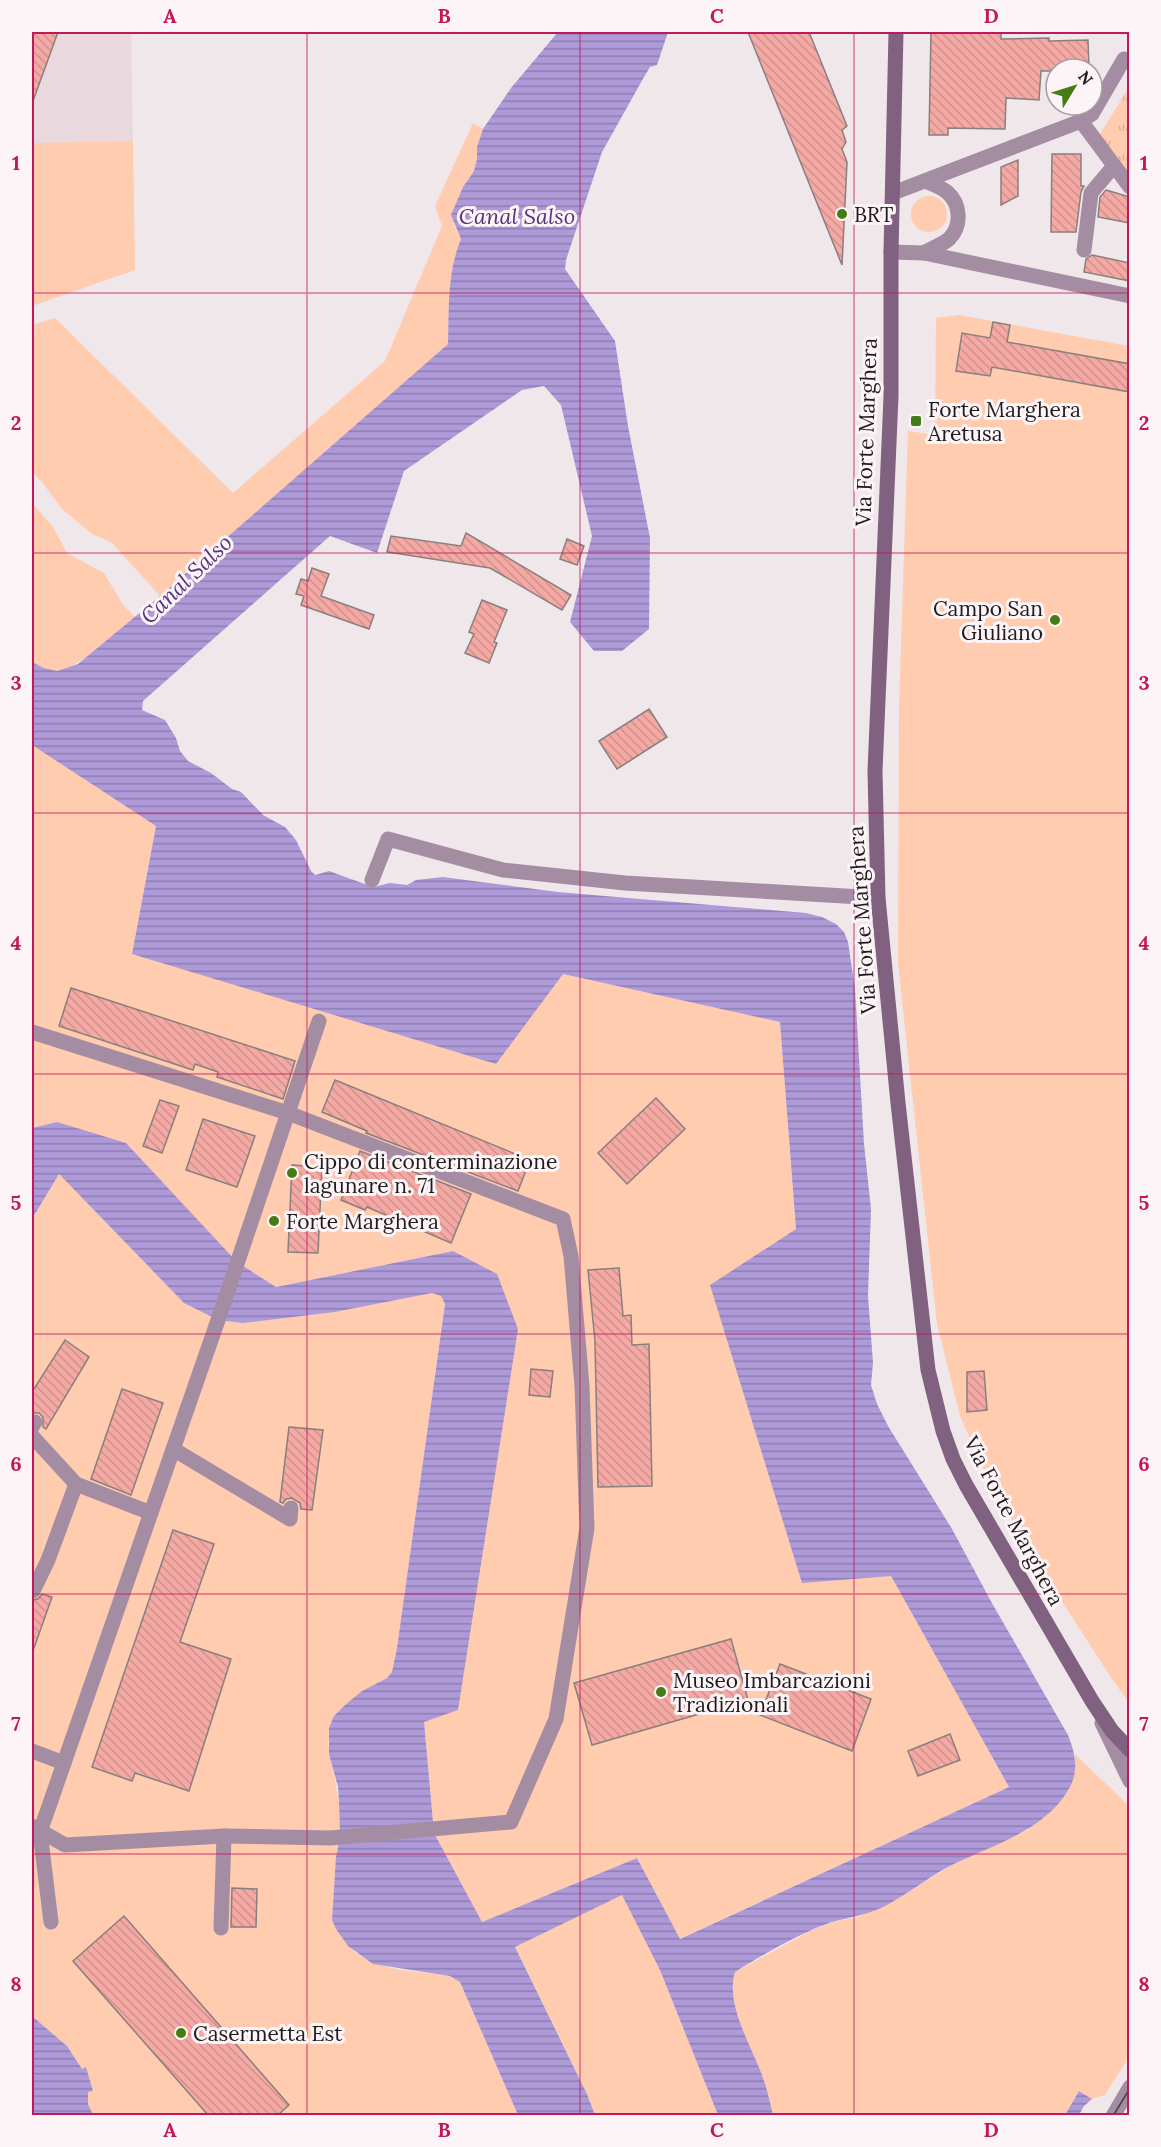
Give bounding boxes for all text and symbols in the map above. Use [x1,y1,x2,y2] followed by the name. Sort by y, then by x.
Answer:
[163,3,177,28] text: A
[437,3,451,28] text: B
[710,3,724,28] text: C
[983,3,999,28] text: D
[1044,57,1104,117] north arrow
[1074,67,1098,89] text: N
[12,150,20,175] text: 1
[1140,150,1148,175] text: 1
[854,201,894,228] place label: BRT
[459,202,575,230] water label: Canal Salso
[835,207,849,221] marker: BRT
[849,337,883,528] street label: Via Forte Marghera
[927,396,1081,447] place label: Forte Marghera Aretusa
[11,410,21,435] text: 2
[1139,410,1149,435] text: 2
[909,414,923,428] marker: Forte Marghera Aretusa
[134,529,238,629] water label: Canal Salso
[933,595,1043,646] place label: Campo San Giuliano
[1048,613,1062,627] marker: Campo San Giuliano
[10,670,22,695] text: 3
[1138,670,1150,695] text: 3
[842,825,882,1016] street label: Via Forte Marghera
[11,930,22,955] text: 4
[1139,930,1150,955] text: 4
[304,1148,557,1199] place label: Cippo di conterminazione lagunare n. 71
[285,1166,299,1180] marker: Cippo di conterminazione lagunare n. 71
[11,1190,22,1215] text: 5
[1139,1190,1150,1215] text: 5
[286,1208,439,1235] place label: Forte Marghera
[267,1214,281,1228] marker: Forte Marghera
[957,1431,1070,1611] street label: Via Forte Marghera
[10,1451,22,1476] text: 6
[1138,1451,1150,1476] text: 6
[673,1667,871,1718] place label: Museo Imbarcazioni Tradizionali
[654,1685,668,1699] marker: Museo Imbarcazioni Tradizionali
[11,1711,21,1736] text: 7
[1139,1711,1149,1736] text: 7
[10,1971,22,1996] text: 8
[1138,1971,1150,1996] text: 8
[193,2020,343,2047] place label: Casermetta Est
[174,2026,188,2040] marker: Casermetta Est
[163,2117,177,2142] text: A
[437,2117,451,2142] text: B
[710,2117,724,2142] text: C
[983,2117,999,2142] text: D

